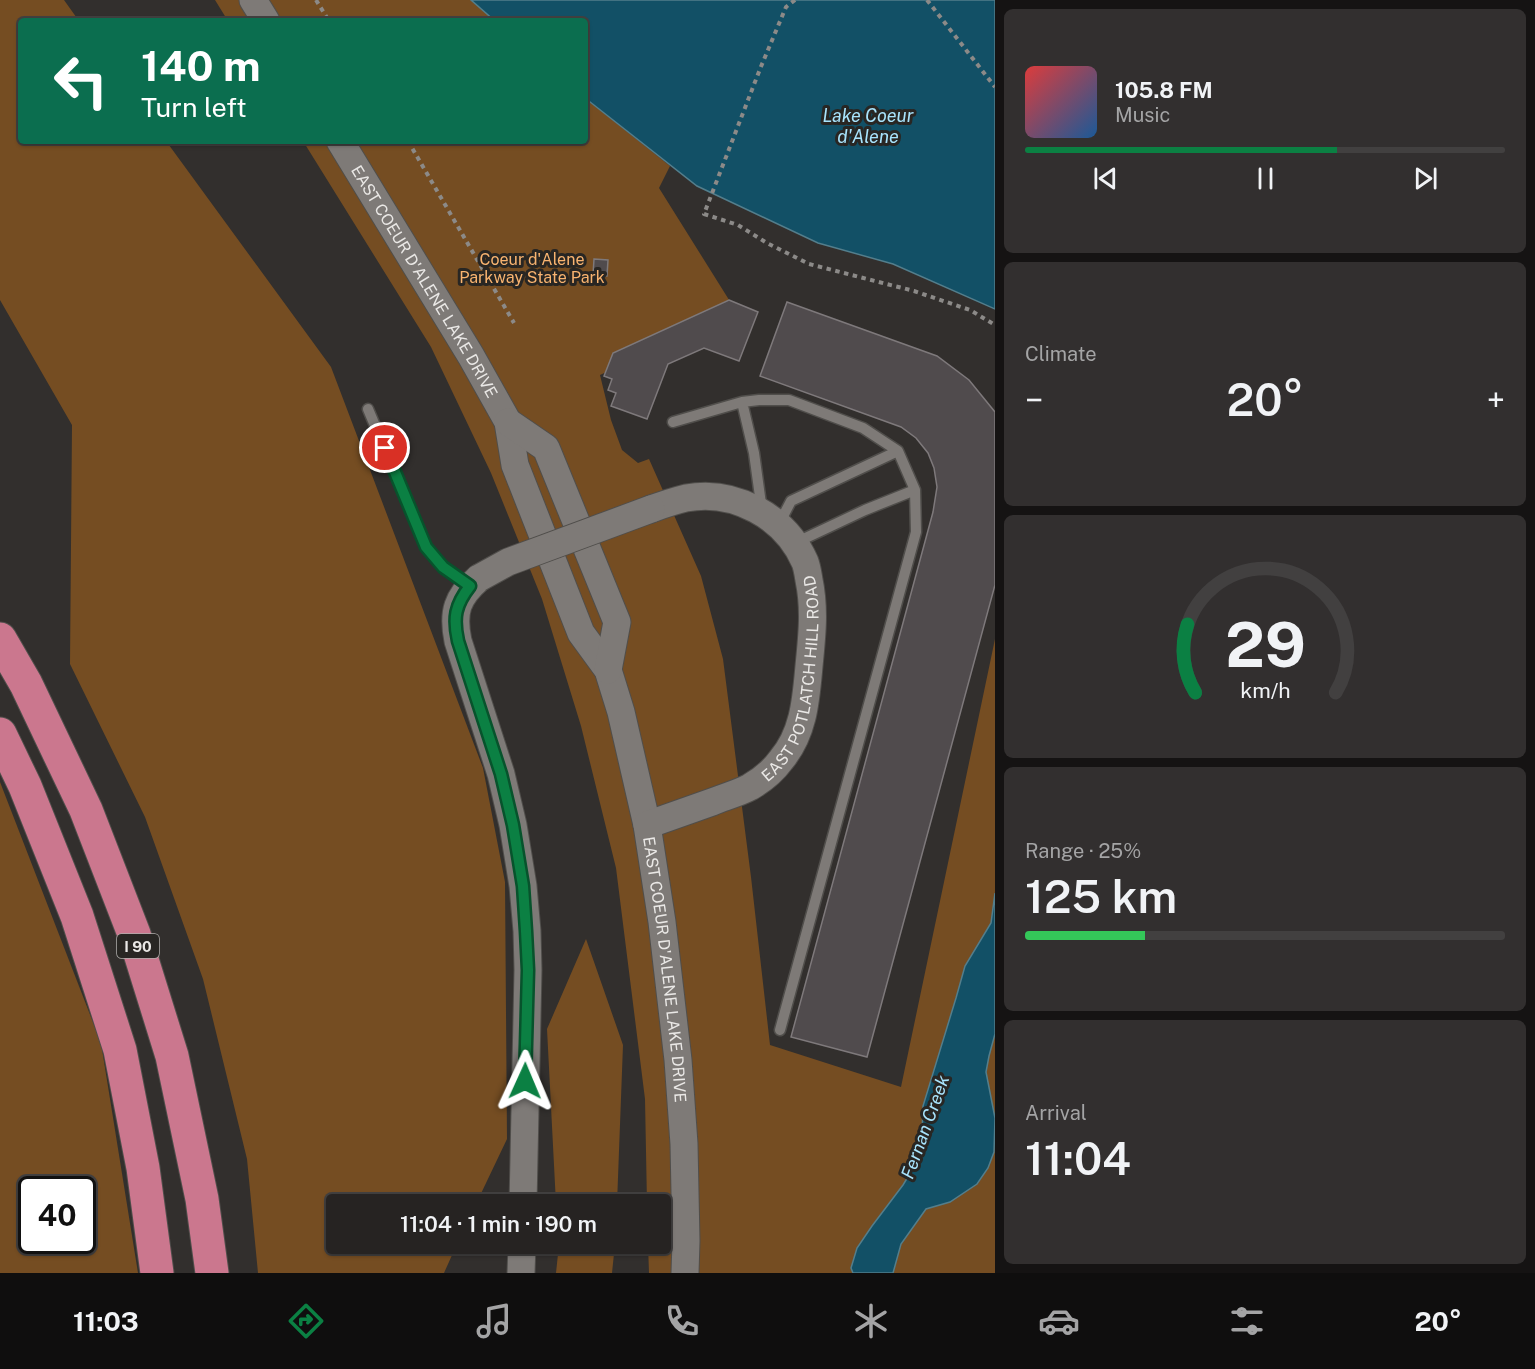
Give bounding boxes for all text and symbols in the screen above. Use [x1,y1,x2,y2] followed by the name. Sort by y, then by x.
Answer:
[141,41,261,90] text: 140 m
[42,42,120,120] icon: left
[1115,77,1213,103] text: 105.8 FM
[141,91,247,123] text: Turn left
[1115,103,1170,127] text: Music
[822,105,914,147] water label: Lake Coeur d'Alene
[348,162,502,401] street label: EAST COEUR D'ALENE LAKE DRIVE
[1089,162,1122,195] icon: previous
[1249,162,1282,195] icon: pause
[1409,162,1442,195] icon: next
[459,250,605,287] park label: Coeur d'Alene Parkway State Park
[1025,342,1097,366] text: Climate
[1226,373,1304,426] text: 20°
[1025,381,1043,419] text: −
[1487,381,1505,419] text: +
[359,422,410,473] pin
[368,431,401,464] icon: arrive
[757,574,822,785] street label: EAST POTLATCH HILL ROAD
[1225,609,1305,682] text: 29
[1240,679,1290,704] text: km/h
[639,835,691,1103] street label: EAST COEUR D'ALENE LAKE DRIVE
[1025,839,1141,863] text: Range · 25%
[1025,870,1177,923] text: 125 km
[117,934,159,958] road number: I 90
[493,1049,557,1113] position arrow
[897,1072,954,1182] water label: Fernan Creek
[1025,1101,1087,1125] text: Arrival
[1025,1132,1131,1185] text: 11:04
[18,1176,96,1254] speed limit sign: 40
[400,1211,597,1237] text: 11:04 · 1 min · 190 m
[285,1300,327,1342] icon: directions
[473,1300,515,1342] icon: music
[661,1300,703,1342] icon: phone
[850,1300,892,1342] icon: climate
[1038,1300,1080,1342] icon: car
[1226,1300,1268,1342] icon: filters
[73,1305,139,1337] text: 11:03
[1414,1305,1462,1337] text: 20°

